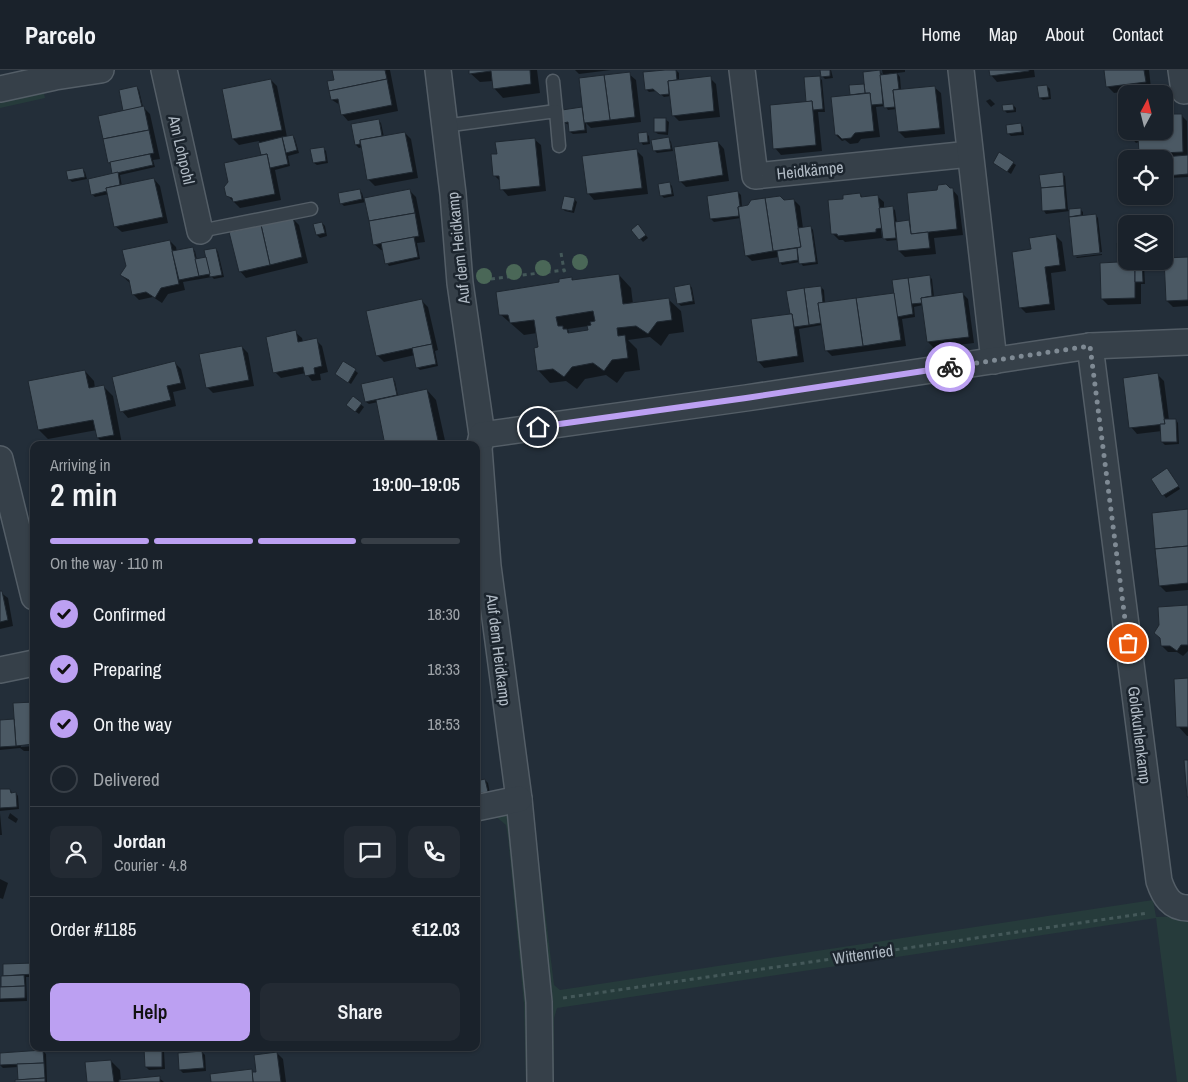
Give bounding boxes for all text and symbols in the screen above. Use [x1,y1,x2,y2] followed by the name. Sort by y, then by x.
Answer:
[25,19,96,51] text: Parcelo
[921,22,961,47] text: Home
[989,22,1018,47] text: Map
[1046,22,1084,47] text: About
[1112,22,1163,47] text: Contact
[1118,85,1172,140] north arrow
[1118,85,1173,270] map controls
[163,112,201,187] street label: Am Lohpohl
[1118,150,1173,205] button: locate
[775,156,845,184] street label: Heidkämpe
[441,191,475,306] street label: Auf dem Heidkamp
[1118,215,1173,270] button: layers
[925,342,975,392] courier
[936,353,964,381] icon: bike
[517,406,559,448] pin
[524,413,552,441] icon: home
[50,454,111,476] text: Arriving in
[372,471,460,497] text: 19:00–19:05
[50,473,118,516] text: 2 min
[50,552,163,574] text: On the way · 110 m
[481,592,517,707] street label: Auf dem Heidkamp
[50,600,78,628] icon: check
[93,601,166,627] text: Confirmed
[427,603,460,625] text: 18:30
[1107,622,1149,664] pin
[1114,629,1142,657] icon: bag
[50,655,78,683] icon: check
[93,656,161,682] text: Preparing
[427,658,460,680] text: 18:33
[1123,685,1157,785] street label: Goldkuhlenkamp
[50,710,78,738] icon: check
[93,711,172,737] text: On the way
[427,713,460,735] text: 18:53
[93,766,160,792] text: Delivered
[50,826,102,878] button: person
[344,826,396,878] button: chat
[408,826,460,878] button: phone
[114,828,166,854] text: Jordan
[114,854,187,876] text: Courier · 4.8
[50,916,136,942] text: Order #1185
[412,916,460,942] text: €12.03
[831,939,895,969] street label: Wittenried
[50,983,250,1041] button: Help
[260,983,460,1041] button: Share

